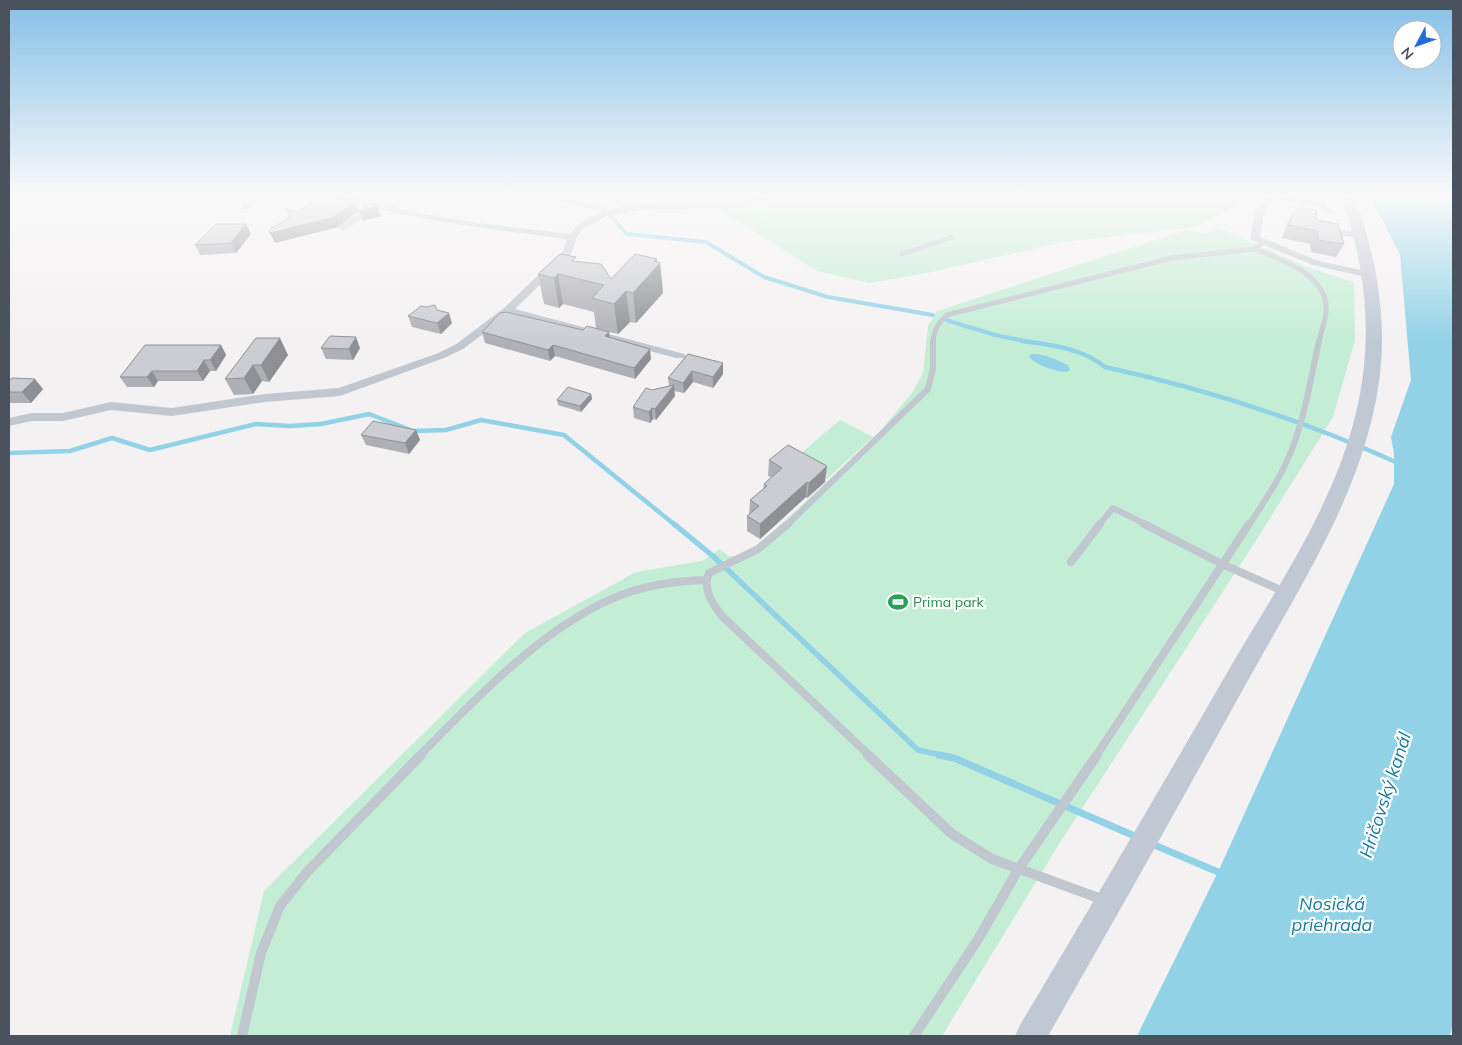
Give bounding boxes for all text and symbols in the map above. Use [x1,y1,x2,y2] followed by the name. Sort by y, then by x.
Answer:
[1392,20,1442,70] north arrow
[1397,44,1417,63] text: N
[887,591,909,613] sports icon: Prima park
[913,593,985,611] place label: Prima park
[1354,729,1416,861] water label: Hričovský kanál
[1292,892,1373,936] water label: Nosická priehrada

